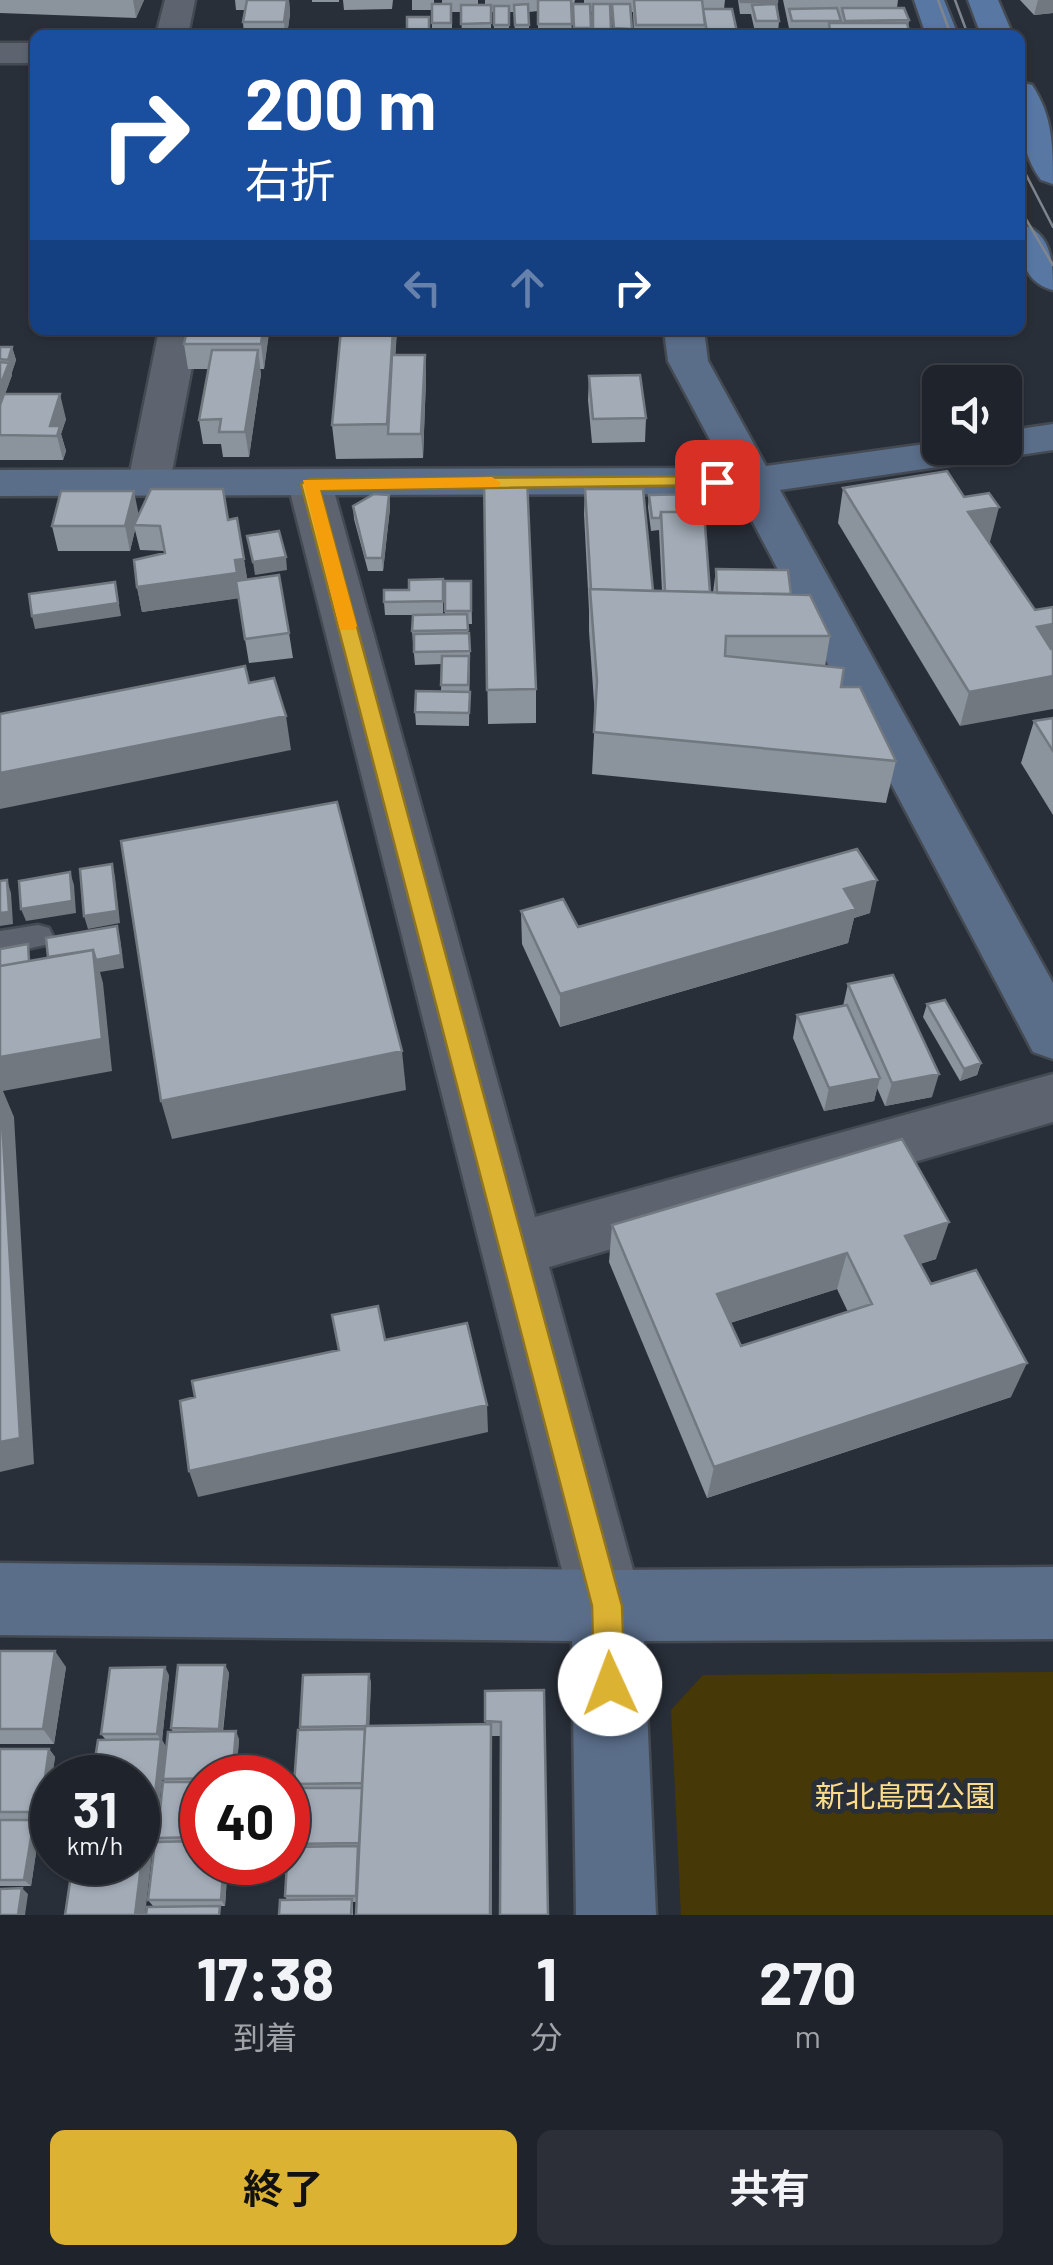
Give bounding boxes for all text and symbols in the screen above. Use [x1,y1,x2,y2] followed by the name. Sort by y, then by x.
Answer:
[245,60,436,144] text: 200 m
[80,70,210,200] icon: right
[245,152,335,206] text: 右折
[395,260,450,315] icon: left
[500,260,555,315] icon: ahead
[605,260,660,315] icon: right
[922,365,1022,465] map controls
[922,365,1022,465] button: sound
[675,440,760,525] pin
[690,455,745,510] icon: arrive
[558,1632,662,1736] position arrow
[180,1755,310,1885] speed limit sign: 40
[815,1777,995,1813] park label: 新北島西公園
[73,1778,117,1838] text: 31
[67,1830,123,1860] text: km/h
[196,1941,334,2013] text: 17:38
[536,1941,557,2013] text: 1
[759,1945,857,2017] text: 270
[795,2016,821,2054] text: m
[233,2017,297,2055] text: 到着
[531,2017,563,2055] text: 分
[50,2130,517,2245] button: 終了
[537,2130,1003,2245] button: 共有

